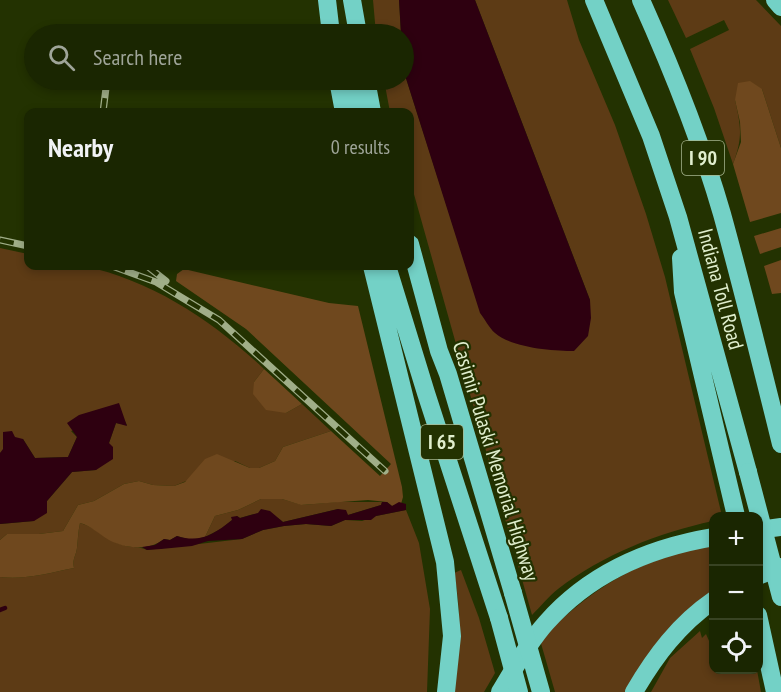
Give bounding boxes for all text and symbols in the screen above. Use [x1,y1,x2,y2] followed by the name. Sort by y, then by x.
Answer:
[24,24,414,90] search box
[45,41,78,74] icon: search
[93,43,182,71] text: Search here
[48,131,113,164] text: Nearby
[331,134,390,160] text: 0 results
[682,141,724,175] road number: I 90
[692,226,750,352] street label: Indiana Toll Road
[447,338,545,584] street label: Casimir Pulaski Memorial Highway
[421,425,463,459] road number: I 65
[709,512,763,674] map controls
[709,512,763,566] button: +
[709,566,763,620] button: −
[709,620,763,674] button: locate

